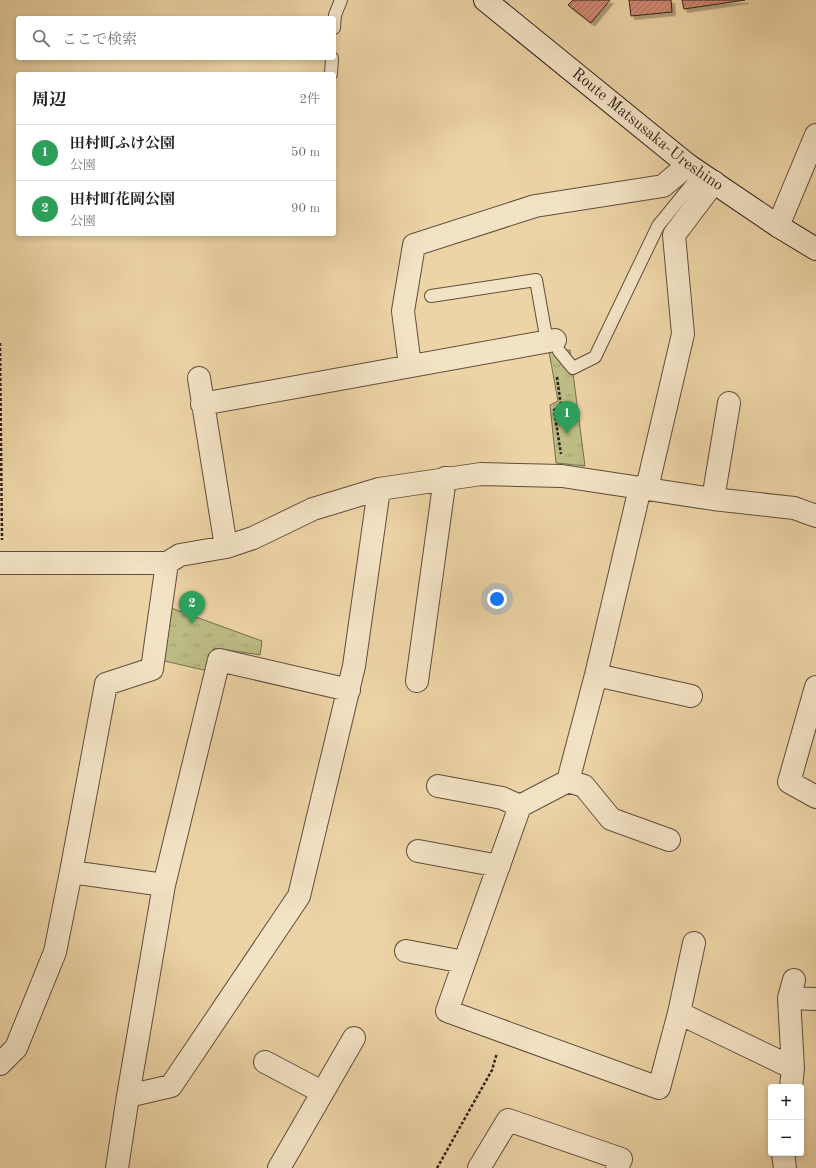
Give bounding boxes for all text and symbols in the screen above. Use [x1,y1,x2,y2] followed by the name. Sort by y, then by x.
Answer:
[16,16,336,60] search box
[30,27,52,49] icon: search
[62,33,137,48] text: ここで検索
[568,66,726,194] street label: Route Matsusaka-Ureshino
[32,92,66,109] text: 周辺
[299,93,320,106] text: 2件
[70,137,175,152] text: 田村町ふけ公園
[41,146,49,159] text: 1
[291,146,320,159] text: 50 m
[70,159,96,172] text: 公園
[70,193,175,208] text: 田村町花岡公園
[41,202,49,215] text: 2
[291,202,320,215] text: 90 m
[70,215,96,228] text: 公園
[554,401,580,434] pin: 1
[487,589,507,609] your location
[179,591,205,624] pin: 2
[768,1084,804,1156] map controls
[768,1084,804,1120] button: +
[768,1120,804,1156] button: −

